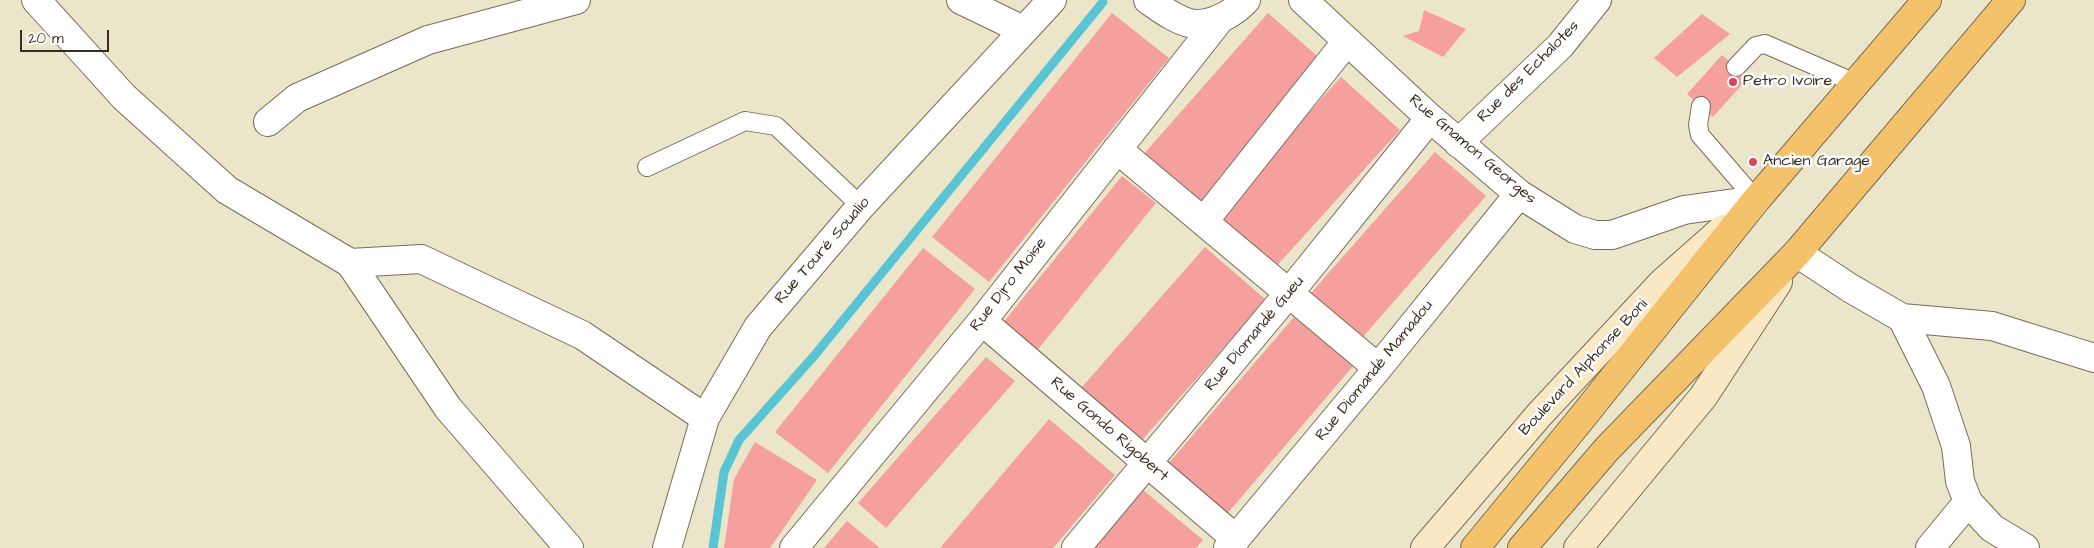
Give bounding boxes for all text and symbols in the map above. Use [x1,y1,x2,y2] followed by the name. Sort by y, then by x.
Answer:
[1474,17,1584,127] street label: Rue des Echalotes
[22,20,111,52] scale bar
[28,28,64,49] text: 20 m
[1743,72,1832,92] place label: Petro Ivoire
[1727,76,1739,88] marker: Petro Ivoire
[1404,91,1540,209] street label: Rue Gnamon Georges
[1763,152,1870,172] place label: Ancien Garage
[1747,156,1759,168] marker: Ancien Garage
[771,194,875,308] street label: Rue Touré Soualio
[967,234,1051,336] street label: Rue Djro Moise
[1201,273,1309,395] street label: Rue Diomandé Gueu
[1516,296,1652,440] street label: Boulevard Alphonse Boni
[1312,297,1438,445] street label: Rue Diomandé Mamadou
[1046,373,1172,487] street label: Rue Gondo Rigobert

